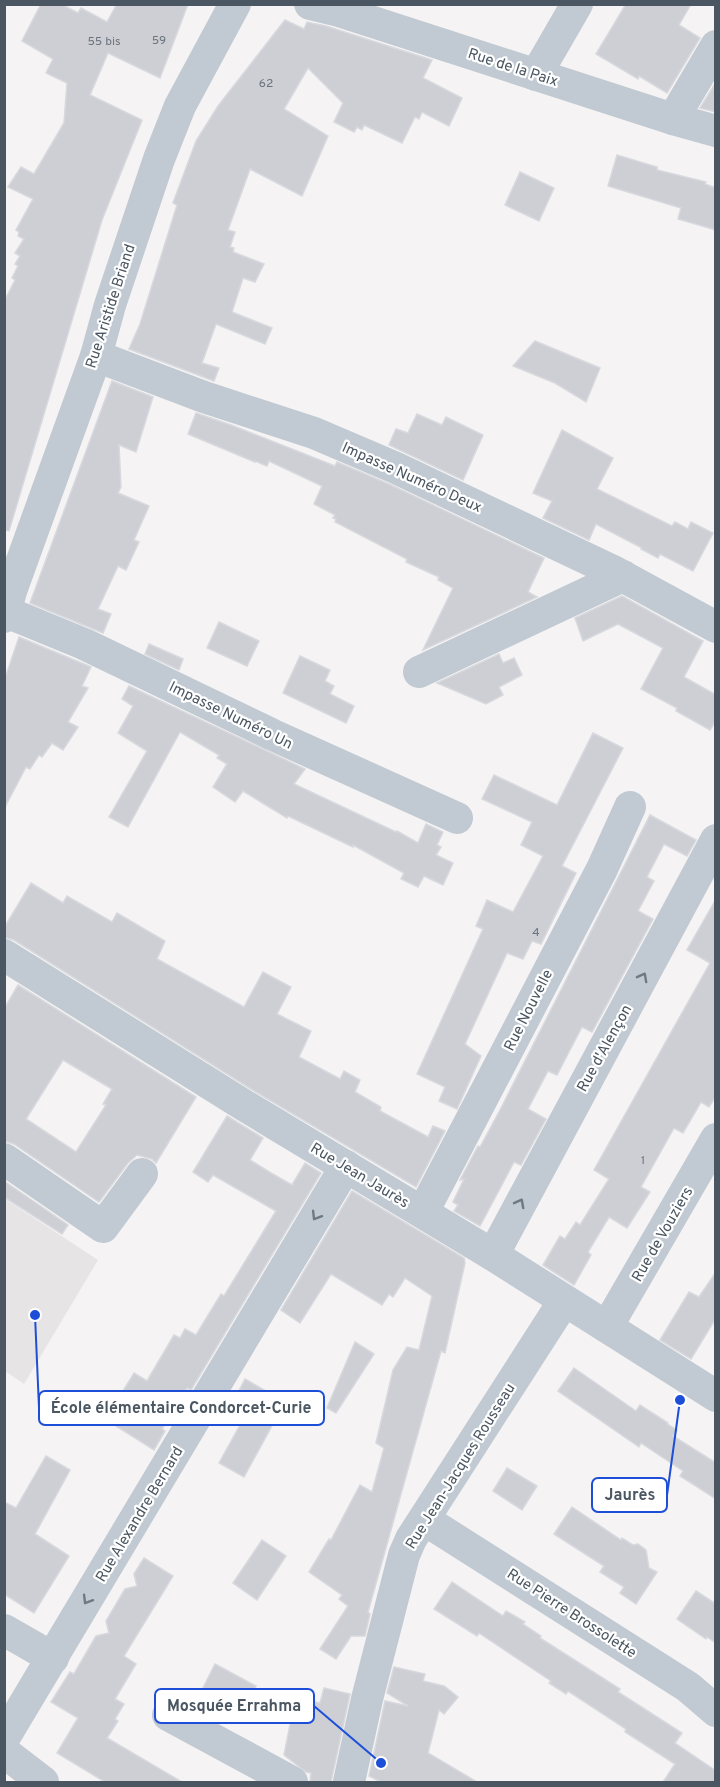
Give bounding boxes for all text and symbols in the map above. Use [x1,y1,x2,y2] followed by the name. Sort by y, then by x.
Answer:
[152,33,166,49] house number: 59
[87,34,121,50] house number: 55 bis
[465,45,560,92] street label: Rue de la Paix
[259,76,273,92] house number: 62
[82,242,140,371] street label: Rue Aristide Briand
[338,439,485,518] street label: Impasse Numéro Deux
[165,678,295,755] street label: Impasse Numéro Un
[532,925,540,941] house number: 4
[501,967,558,1055] street label: Rue Nouvelle
[636,972,647,983] one-way arrow
[574,1002,637,1096] street label: Rue d'Alençon
[307,1139,412,1213] street label: Rue Jean Jaurès
[641,1153,645,1169] house number: 1
[628,1184,698,1286] street label: Rue de Vouziers
[513,1199,524,1210] one-way arrow
[312,1210,323,1220] one-way arrow
[402,1380,520,1553] street label: Rue Jean-Jacques Rousseau
[39,1391,324,1425] callout: École élémentaire Condorcet-Curie
[51,1397,311,1419] text: École élémentaire Condorcet-Curie
[92,1443,188,1586] street label: Rue Alexandre Bernard
[592,1478,667,1512] callout: Jaurès
[605,1486,656,1506] text: Jaurès
[503,1565,640,1663] street label: Rue Pierre Brossolette
[83,1594,95,1604] one-way arrow
[155,1689,314,1723] callout: Mosquée Errahma
[167,1697,301,1717] text: Mosquée Errahma

